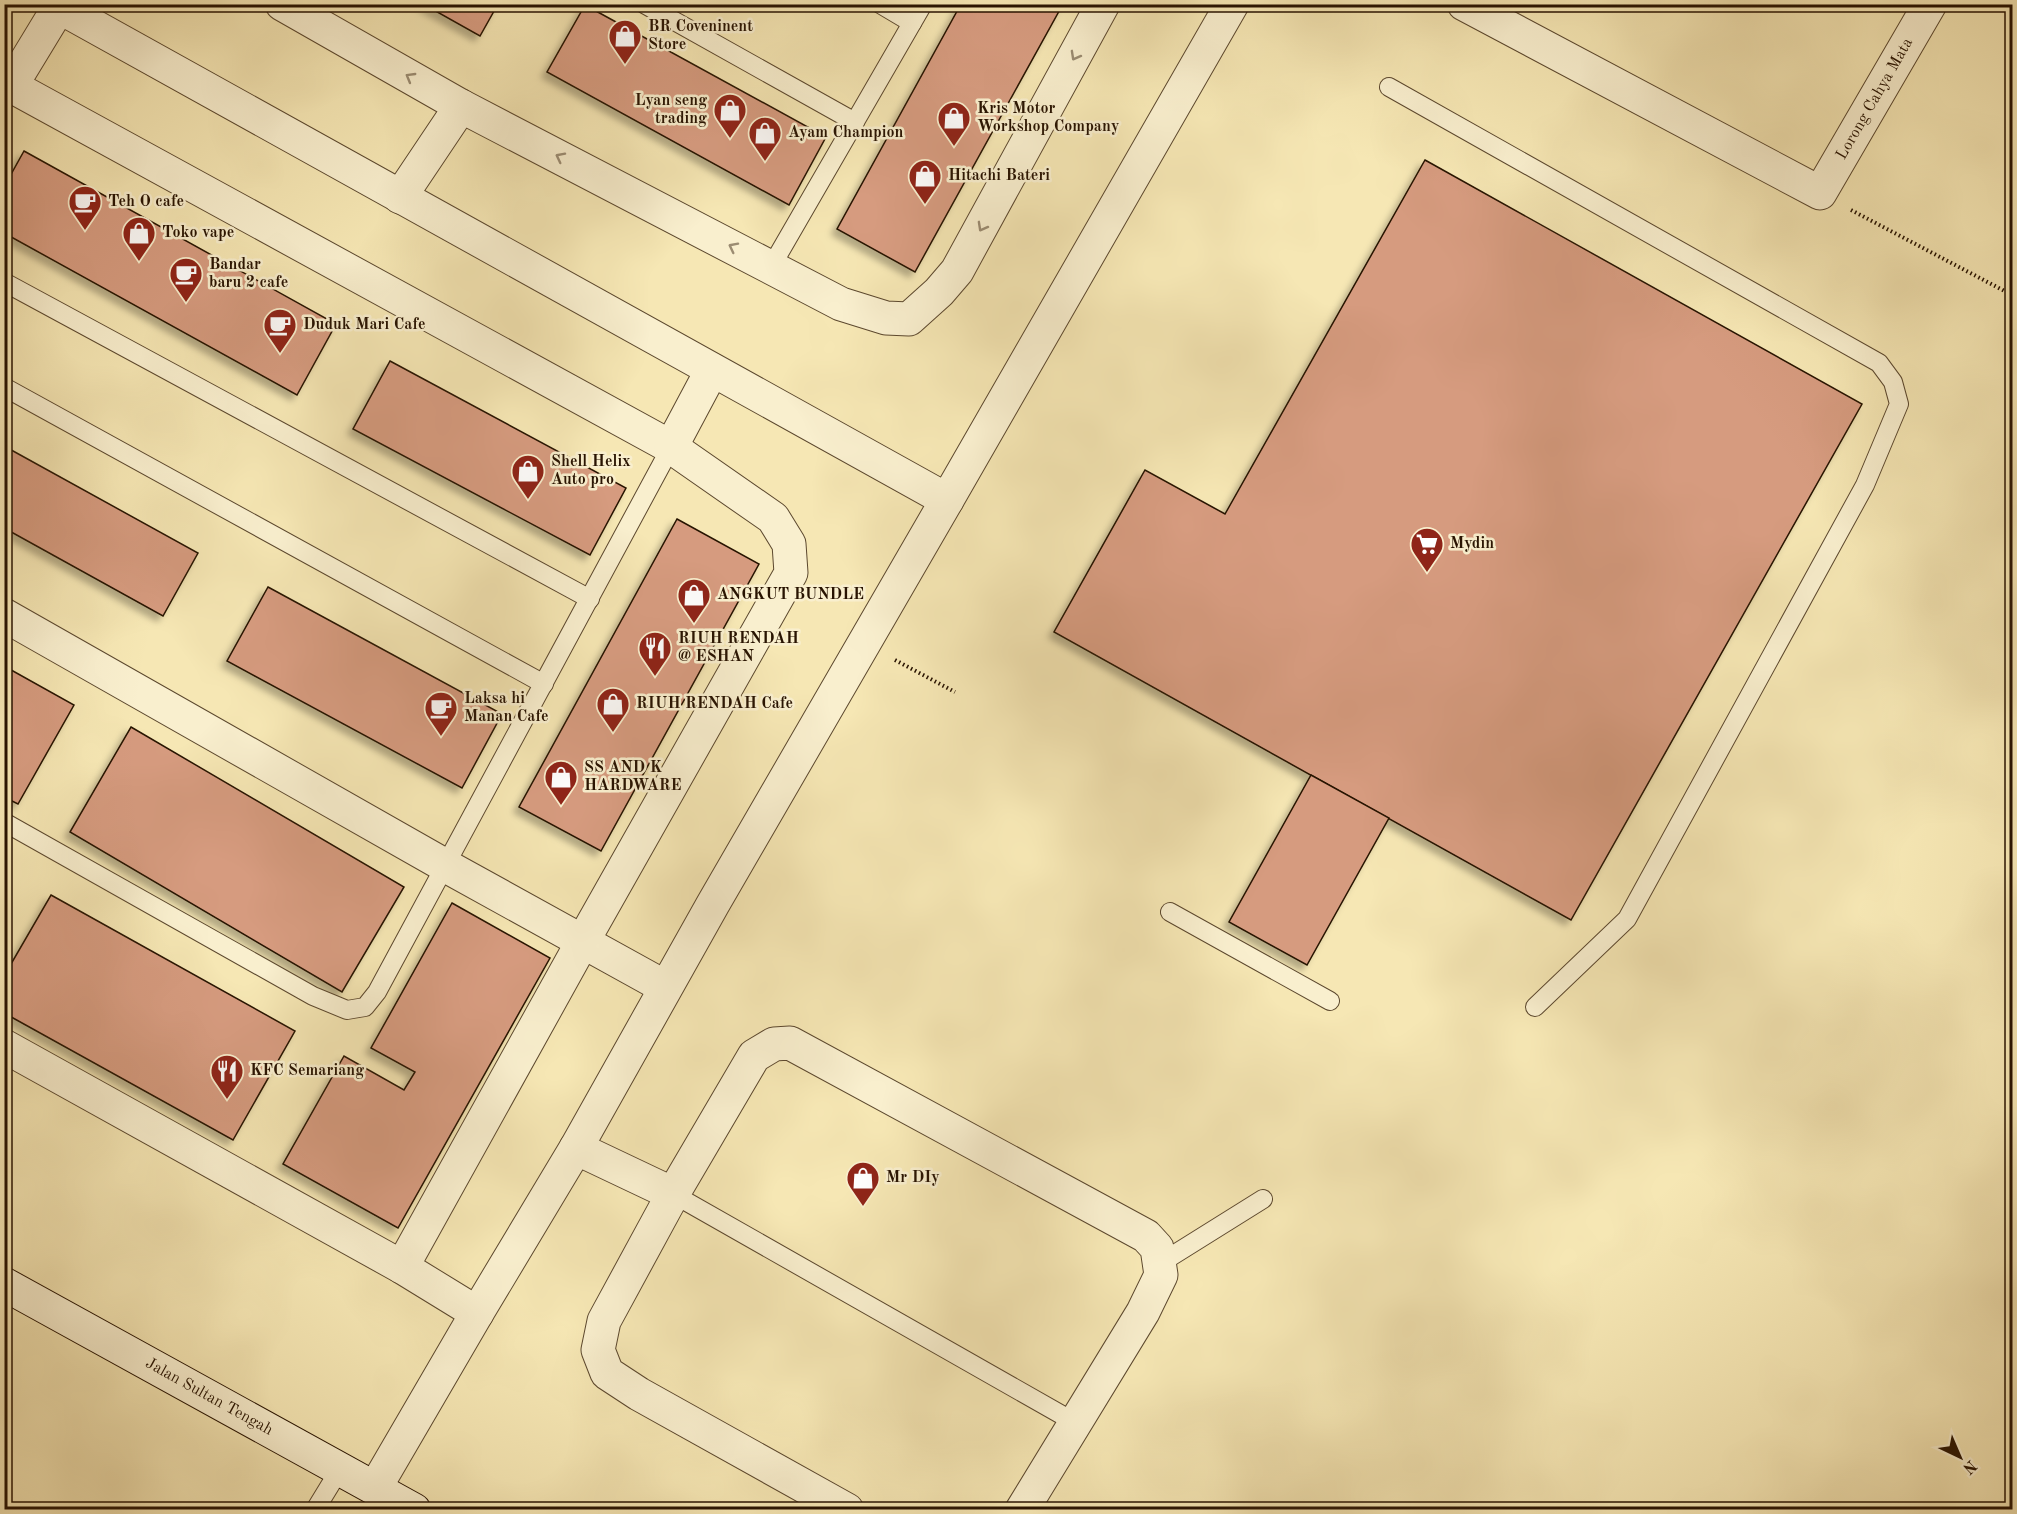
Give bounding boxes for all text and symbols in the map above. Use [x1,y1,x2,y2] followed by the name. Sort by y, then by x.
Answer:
[607,18,643,65] shop icon: BR Coveninent Store
[648,19,753,53] place label: BR Coveninent Store
[1834,35,1916,163] street label: Lorong Cahya Mata
[1071,50,1082,60] one-way arrow
[406,73,416,84] one-way arrow
[712,92,748,139] shop icon: Lyan seng trading
[635,93,707,127] place label: Lyan seng trading
[936,100,972,147] shop icon: Kris Motor Workshop Company
[977,101,1119,135] place label: Kris Motor Workshop Company
[747,115,783,162] shop icon: Ayam Champion
[788,125,903,141] place label: Ayam Champion
[556,153,566,164] one-way arrow
[907,158,943,205] shop icon: Hitachi Bateri
[948,168,1050,184] place label: Hitachi Bateri
[67,184,103,231] cafe icon: Teh O cafe
[108,194,184,210] place label: Teh O cafe
[121,215,157,262] shop icon: Toko vape
[978,221,989,231] one-way arrow
[162,225,234,241] place label: Toko vape
[729,243,739,254] one-way arrow
[168,256,204,303] cafe icon: Bandar baru 2 cafe
[209,257,288,291] place label: Bandar baru 2 cafe
[262,307,298,354] cafe icon: Duduk Mari Cafe
[303,317,426,333] place label: Duduk Mari Cafe
[510,453,546,500] shop icon: Shell Helix Auto pro
[551,454,631,488] place label: Shell Helix Auto pro
[1409,526,1445,573] supermarket icon: Mydin
[1450,536,1494,552] place label: Mydin
[676,577,712,624] shop icon: ANGKUT BUNDLE
[717,587,864,603] place label: ANGKUT BUNDLE
[637,630,673,677] restaurant icon: RIUH RENDAH @ ESHAN
[678,631,799,665] place label: RIUH RENDAH @ ESHAN
[595,686,631,733] shop icon: RIUH RENDAH Cafe
[423,690,459,737] cafe icon: Laksa hi Manan Cafe
[464,691,549,725] place label: Laksa hi Manan Cafe
[636,696,793,712] place label: RIUH RENDAH Cafe
[543,759,579,806] shop icon: SS AND K HARDWARE
[584,760,682,794] place label: SS AND K HARDWARE
[209,1053,245,1100] restaurant icon: KFC Semariang
[250,1063,364,1079] place label: KFC Semariang
[845,1160,881,1207] shop icon: Mr DIy
[886,1170,940,1186] place label: Mr DIy
[143,1355,276,1439] street label: Jalan Sultan Tengah
[1930,1427,1990,1487] north arrow
[1959,1456,1979,1477] text: N

